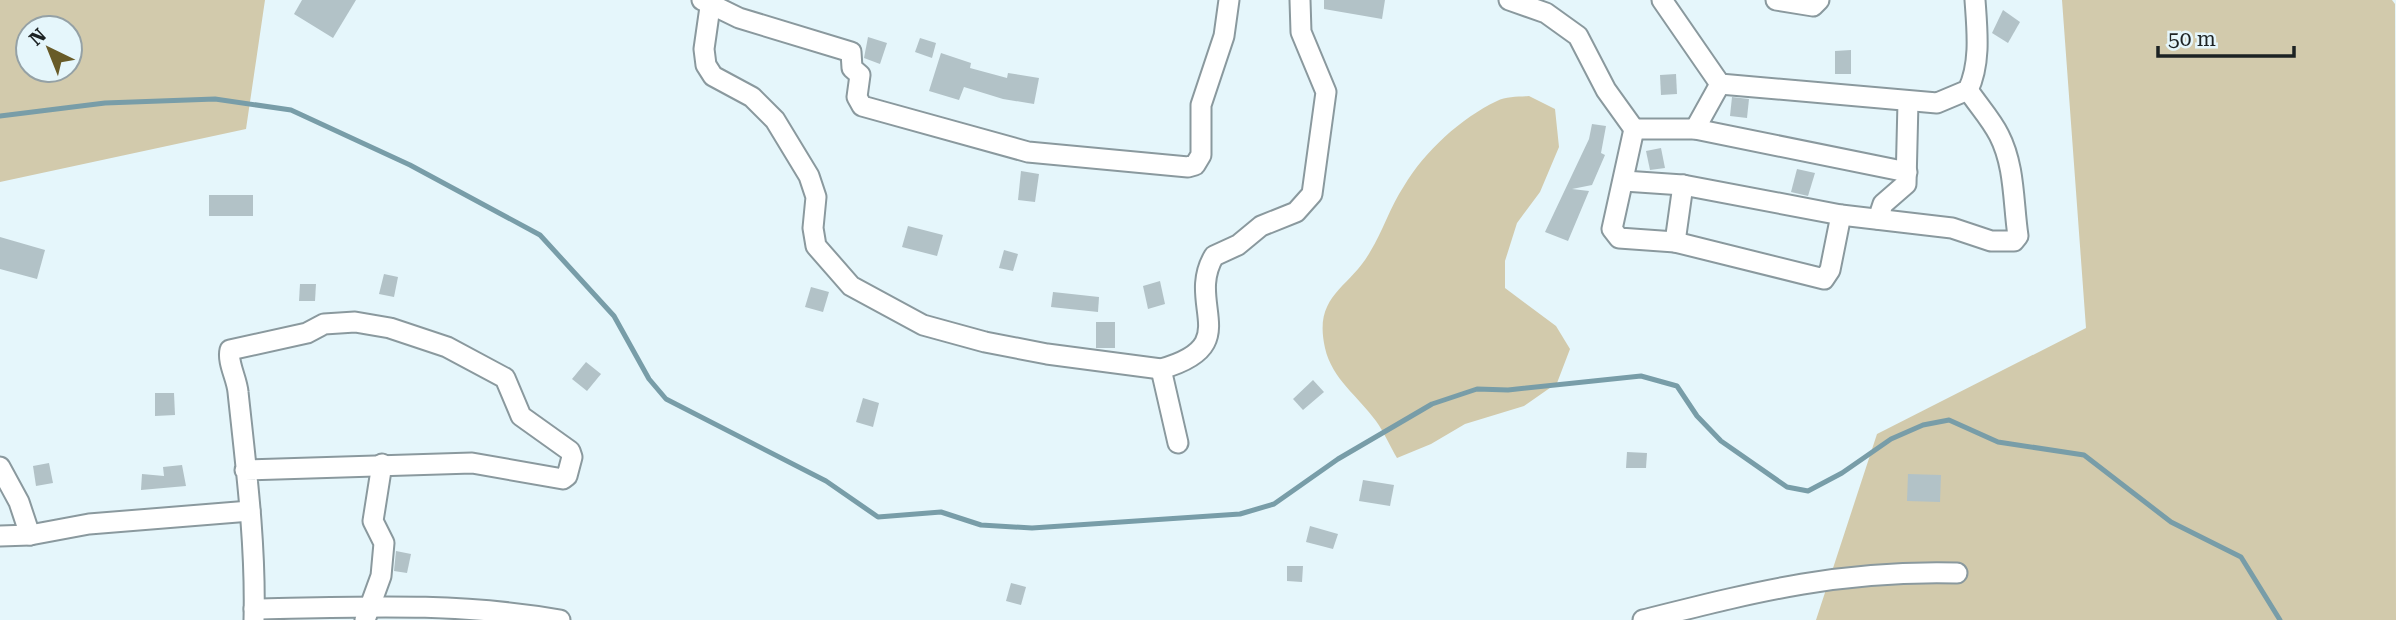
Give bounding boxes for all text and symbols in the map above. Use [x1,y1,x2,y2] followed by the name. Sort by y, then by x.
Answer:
[14,14,84,84] north arrow
[2158,14,2294,58] scale bar
[25,23,51,50] text: N
[2168,27,2216,51] text: 50 m

